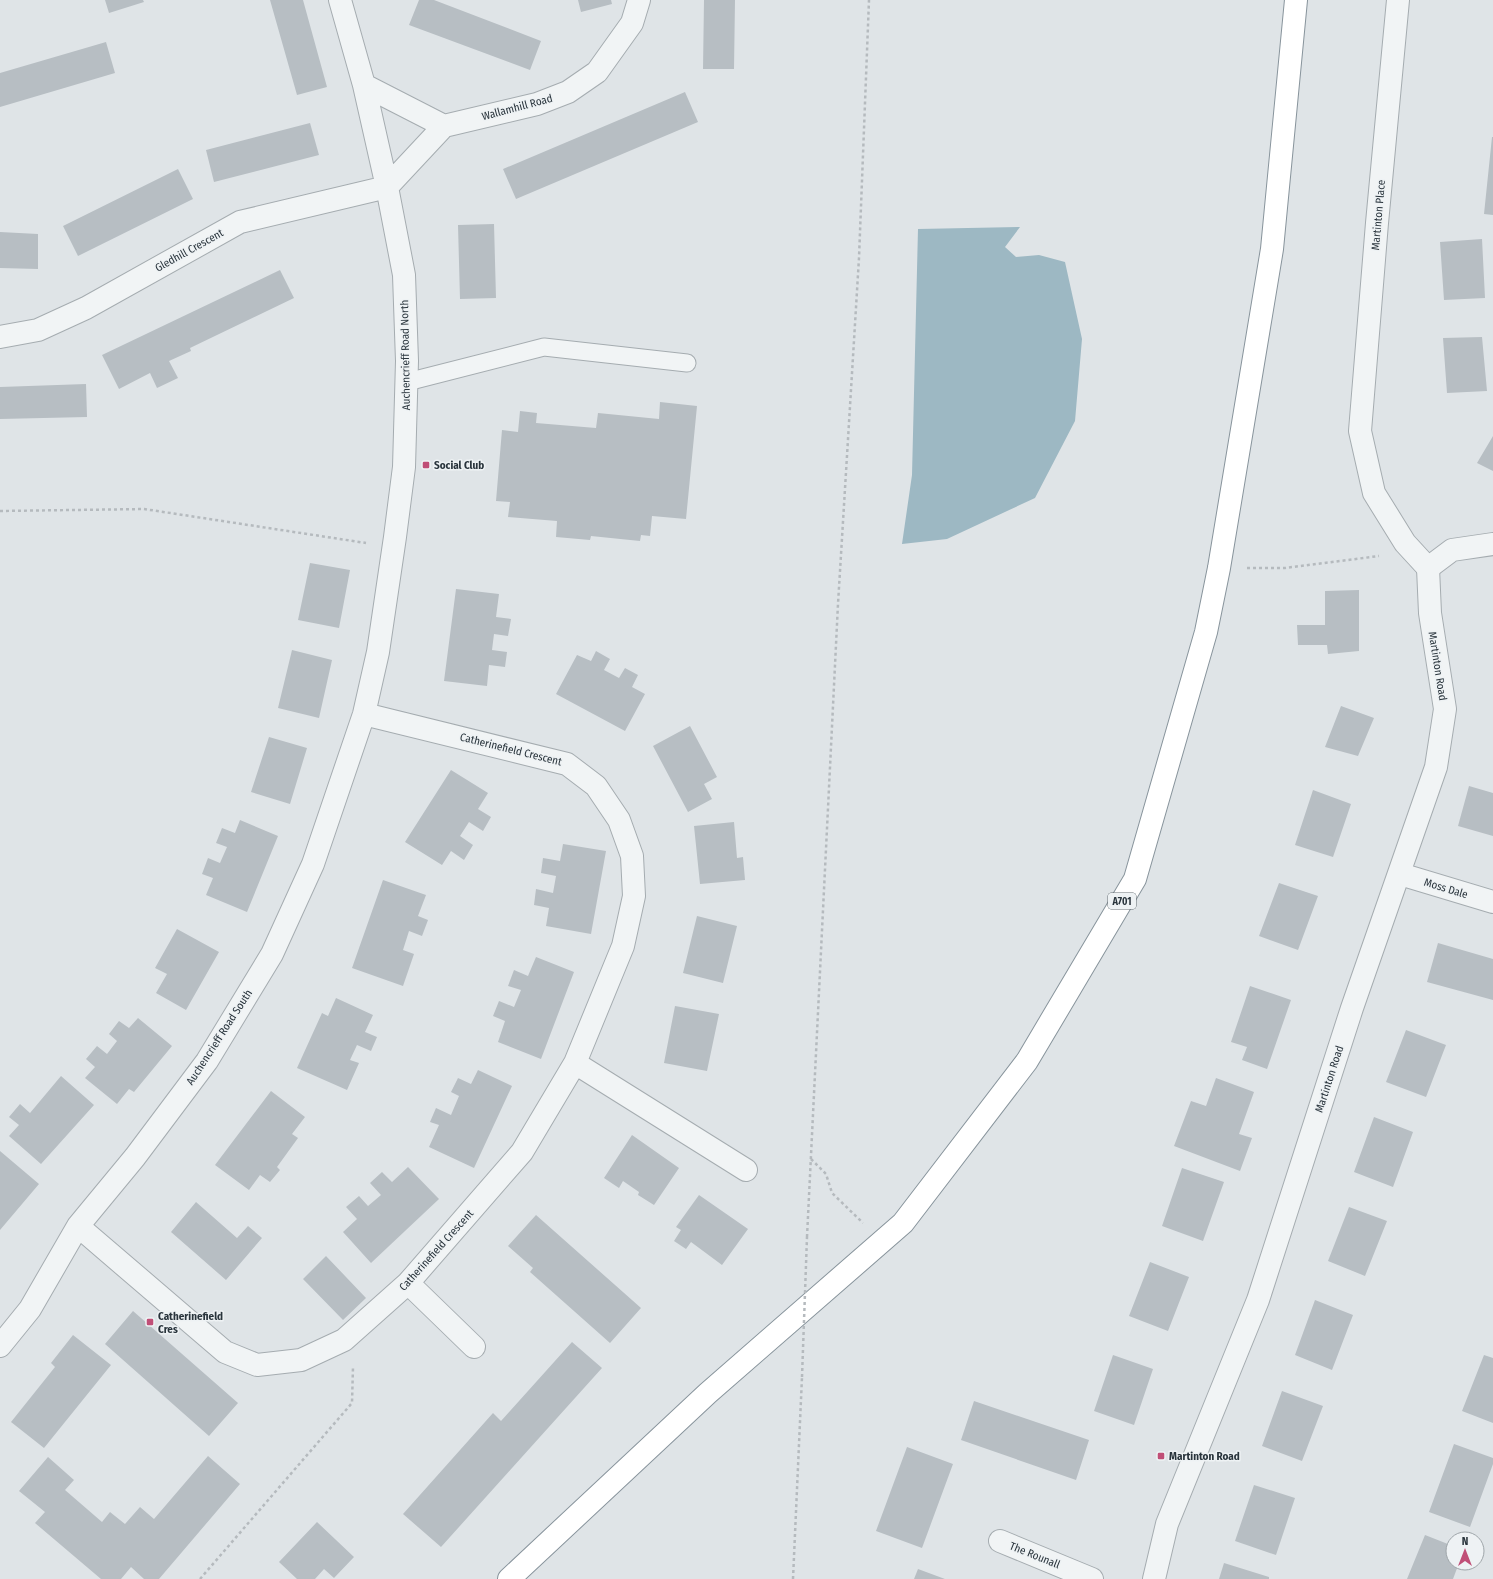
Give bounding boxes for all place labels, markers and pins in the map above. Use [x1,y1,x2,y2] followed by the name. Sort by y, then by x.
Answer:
[434,459,484,472] place label: Social Club
[421,460,431,470] marker: Social Club
[158,1310,223,1336] place label: Catherinefield Cres
[145,1317,155,1327] marker: Catherinefield Cres
[1169,1450,1240,1463] place label: Martinton Road
[1156,1451,1166,1461] marker: Martinton Road

